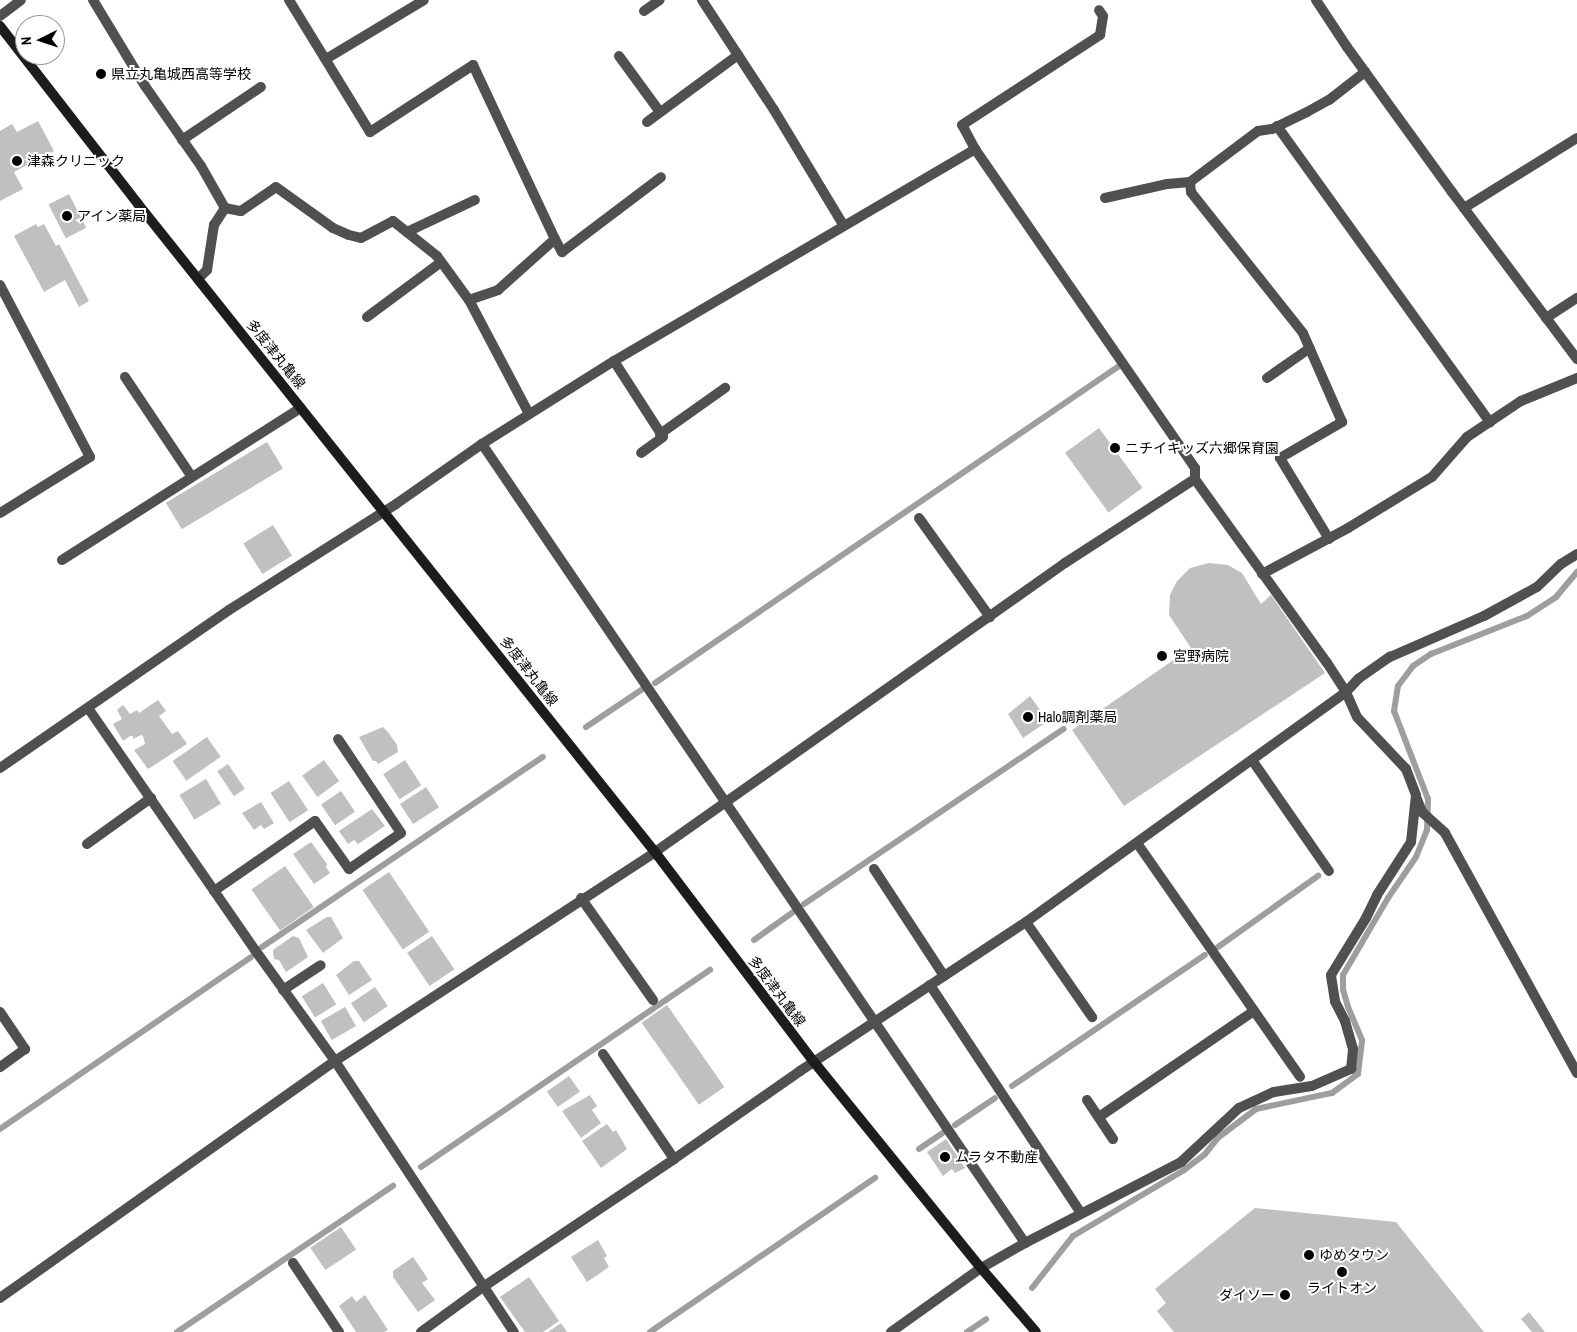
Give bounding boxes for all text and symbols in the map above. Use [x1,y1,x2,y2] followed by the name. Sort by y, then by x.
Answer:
[15,15,65,65] north arrow
[17,36,35,46] text: N
[111,66,251,82] place label: 県立丸亀城西高等学校
[95,68,107,80] marker: 県立丸亀城西高等学校
[27,153,125,169] place label: 津森クリニック
[11,155,23,167] marker: 津森クリニック
[77,208,147,224] place label: アイン薬局
[61,210,73,222] marker: アイン薬局
[243,316,309,392] street label: 多度津丸亀線
[1125,440,1279,456] place label: ニチイキッズ六郷保育園
[1109,442,1121,454] marker: ニチイキッズ六郷保育園
[497,633,561,709] street label: 多度津丸亀線
[1173,648,1229,664] place label: 宮野病院
[1155,649,1169,663] marker: 宮野病院
[1038,709,1118,725] place label: Halo調剤薬局
[1022,711,1034,723] marker: Halo調剤薬局
[745,952,809,1030] street label: 多度津丸亀線
[955,1149,1039,1165] place label: ムラタ不動産
[939,1151,951,1163] marker: ムラタ不動産
[1319,1247,1389,1263] place label: ゆめタウン
[1303,1249,1315,1261] marker: ゆめタウン
[1336,1266,1348,1278] marker: ライトオン
[1307,1280,1377,1296] place label: ライトオン
[1219,1287,1275,1303] place label: ダイソー
[1279,1289,1291,1301] marker: ダイソー

